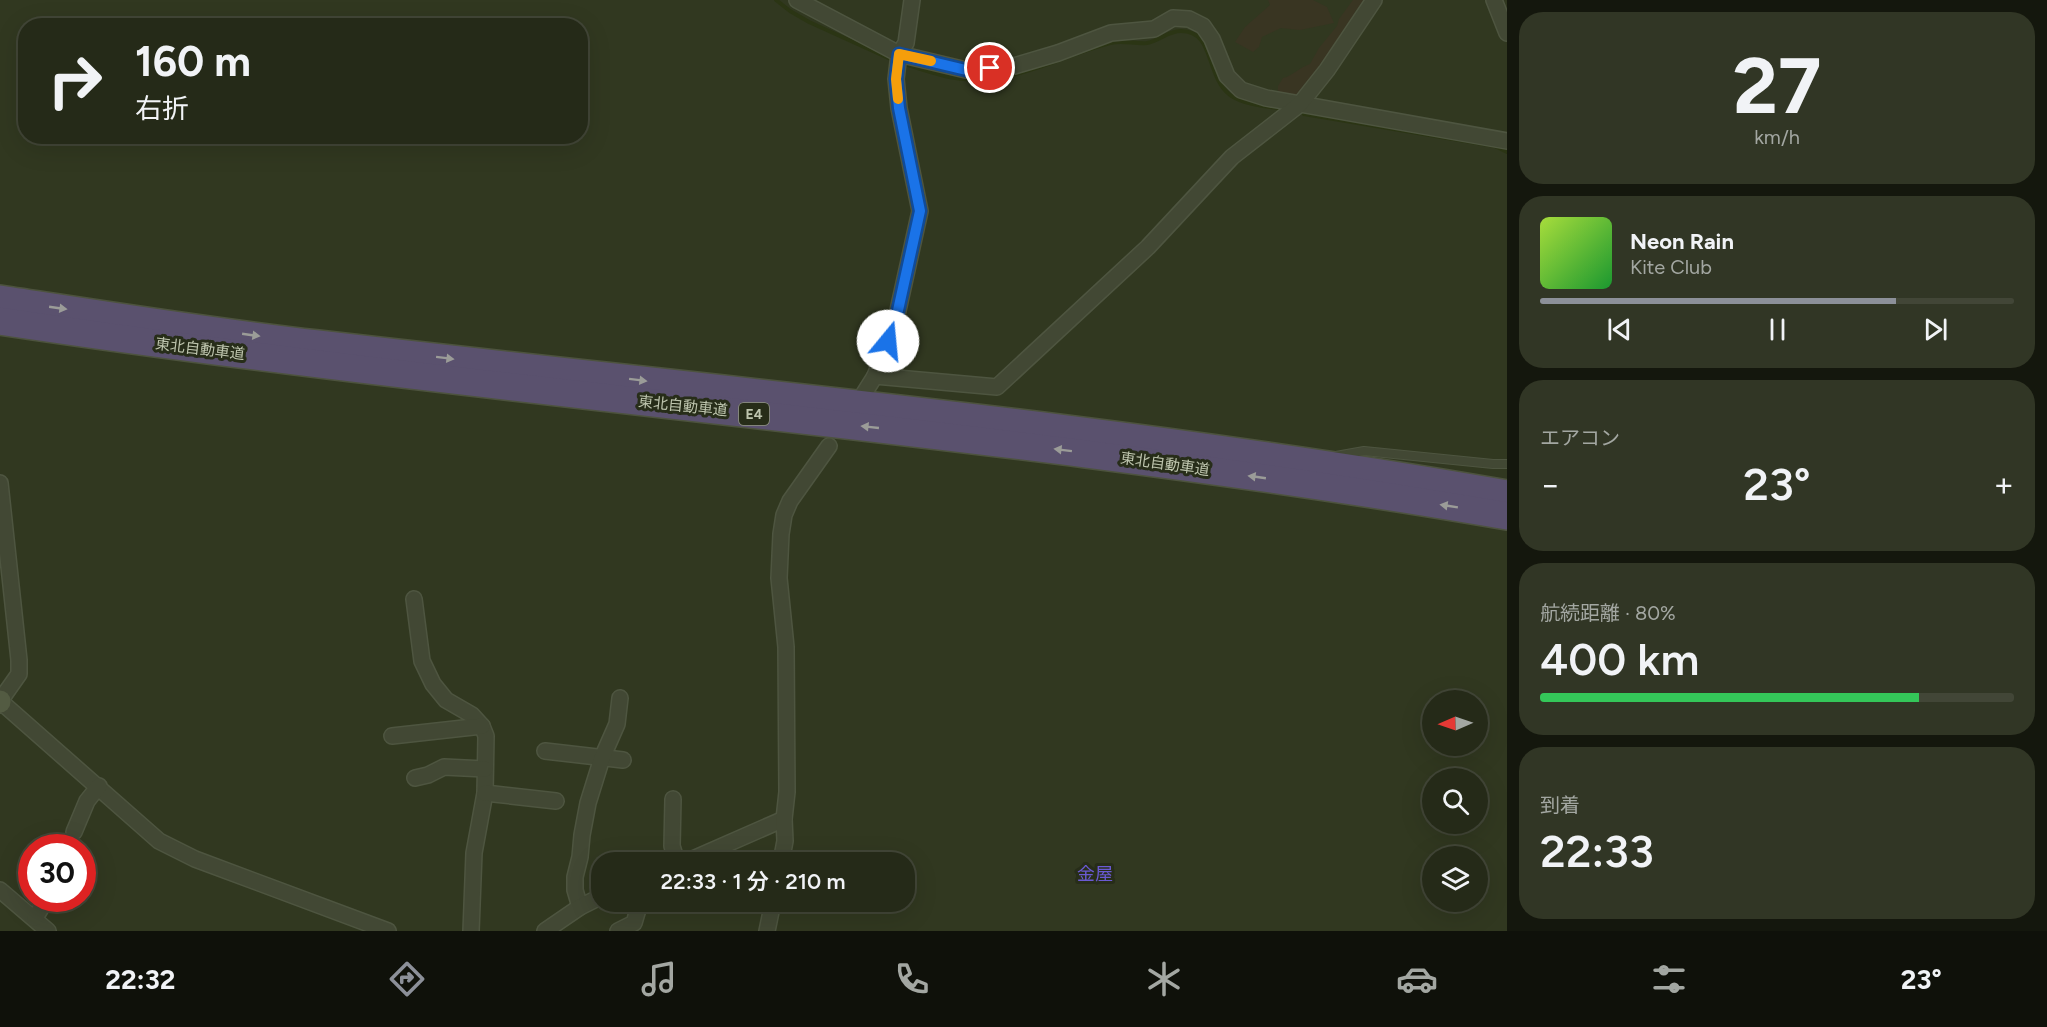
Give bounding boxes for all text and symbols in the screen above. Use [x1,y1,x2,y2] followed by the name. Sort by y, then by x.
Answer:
[135,36,251,87] text: 160 m
[1733,39,1821,133] text: 27
[36,42,114,120] icon: right
[964,42,1015,93] pin
[973,51,1006,84] icon: arrive
[135,92,189,125] text: 右折
[1754,125,1800,149] text: km/h
[1630,228,1734,255] text: Neon Rain
[1630,255,1712,279] text: Kite Club
[49,303,68,312] one-way arrow
[856,309,920,373] position arrow
[1603,313,1636,346] icon: previous
[1761,313,1794,346] icon: pause
[1919,313,1952,346] icon: next
[242,330,261,340] one-way arrow
[154,335,246,363] street label: 東北自動車道
[435,353,454,362] one-way arrow
[629,375,648,385] one-way arrow
[637,392,729,420] street label: 東北自動車道
[739,403,769,425] road number: E4
[860,422,879,432] one-way arrow
[1540,426,1620,450] text: エアコン
[1054,445,1073,455] one-way arrow
[1119,449,1211,479] street label: 東北自動車道
[1743,457,1811,511] text: 23°
[1540,465,1561,504] text: −
[1993,465,2014,504] text: +
[1247,472,1266,481] one-way arrow
[1440,501,1459,510] one-way arrow
[1540,601,1676,625] text: 航続距離 · 80%
[1540,632,1699,686] text: 400 km
[1422,690,1488,756] north arrow
[1422,690,1488,912] map controls
[1422,768,1488,834] button: search
[1540,793,1580,817] text: 到着
[1540,824,1654,878] text: 22:33
[18,834,96,912] speed limit sign: 30
[1422,846,1488,912] button: layers
[1077,863,1113,885] district label: 金屋
[661,868,845,895] text: 22:33 · 1 分 · 210 m
[386,958,428,1000] icon: directions
[638,958,680,1000] icon: music
[891,958,933,1000] icon: phone
[1143,958,1185,1000] icon: climate
[1396,958,1438,1000] icon: car
[1648,958,1690,1000] icon: filters
[105,963,175,996] text: 22:32
[1901,963,1942,996] text: 23°

